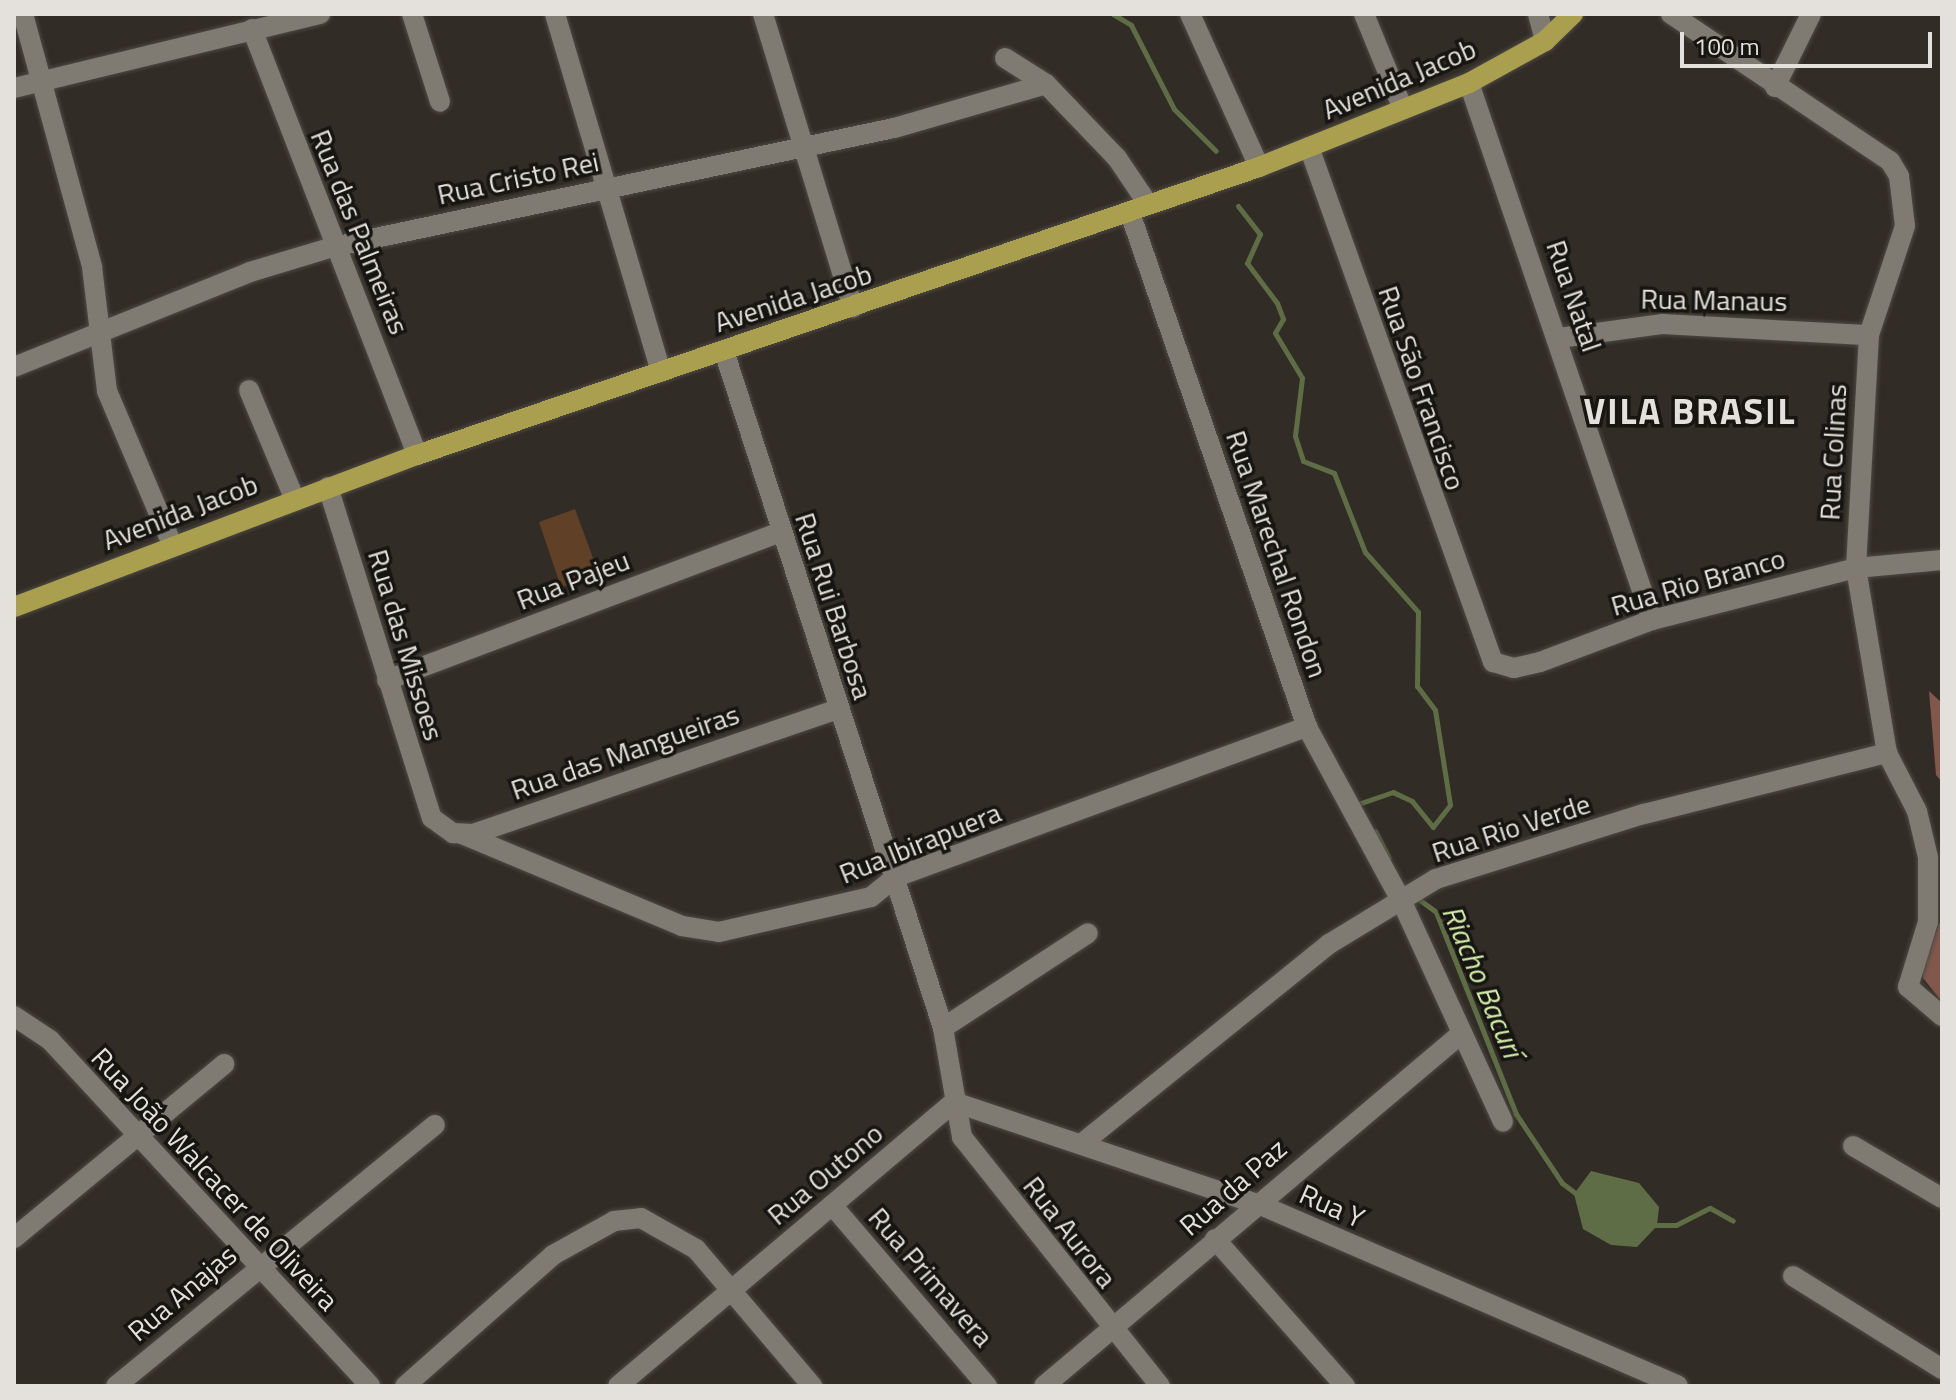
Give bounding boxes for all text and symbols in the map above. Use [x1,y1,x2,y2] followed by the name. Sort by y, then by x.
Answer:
[1684,16,1936,66] scale bar
[1694,28,1760,64] text: 100 m
[1317,32,1481,126] street label: Avenida Jacob
[304,125,416,339] street label: Rua das Palmeiras
[434,144,602,212] street label: Rua Cristo Rei
[1539,236,1609,356] street label: Rua Natal
[710,257,876,339] street label: Avenida Jacob
[1371,282,1473,494] street label: Rua São Francisco
[1640,282,1788,318] street label: Rua Manaus
[1813,383,1853,521] street label: Rua Colinas
[1584,389,1796,433] district label: VILA BRASIL
[1219,426,1335,682] street label: Rua Marechal Rondon
[98,467,262,557] street label: Avenida Jacob
[788,509,880,703] street label: Rua Rui Barbosa
[1607,541,1789,623] street label: Rua Rio Branco
[512,543,634,617] street label: Rua Pajeu
[361,545,451,745] street label: Rua das Missoes
[506,697,744,807] street label: Rua das Mangueiras
[1428,787,1594,869] street label: Rua Rio Verde
[834,795,1006,891] street label: Rua Ibirapuera
[1435,900,1531,1062] water label: Riacho Bacurí
[85,1041,345,1317] street label: Rua João Walcacer de Oliveira
[761,1116,889,1232] street label: Rua Outono
[1173,1132,1293,1242] street label: Rua da Paz
[1016,1170,1124,1294] street label: Rua Aurora
[1294,1177,1370,1235] street label: Rua Y
[862,1201,1000,1353] street label: Rua Primavera
[121,1238,243,1348] street label: Rua Anajas

